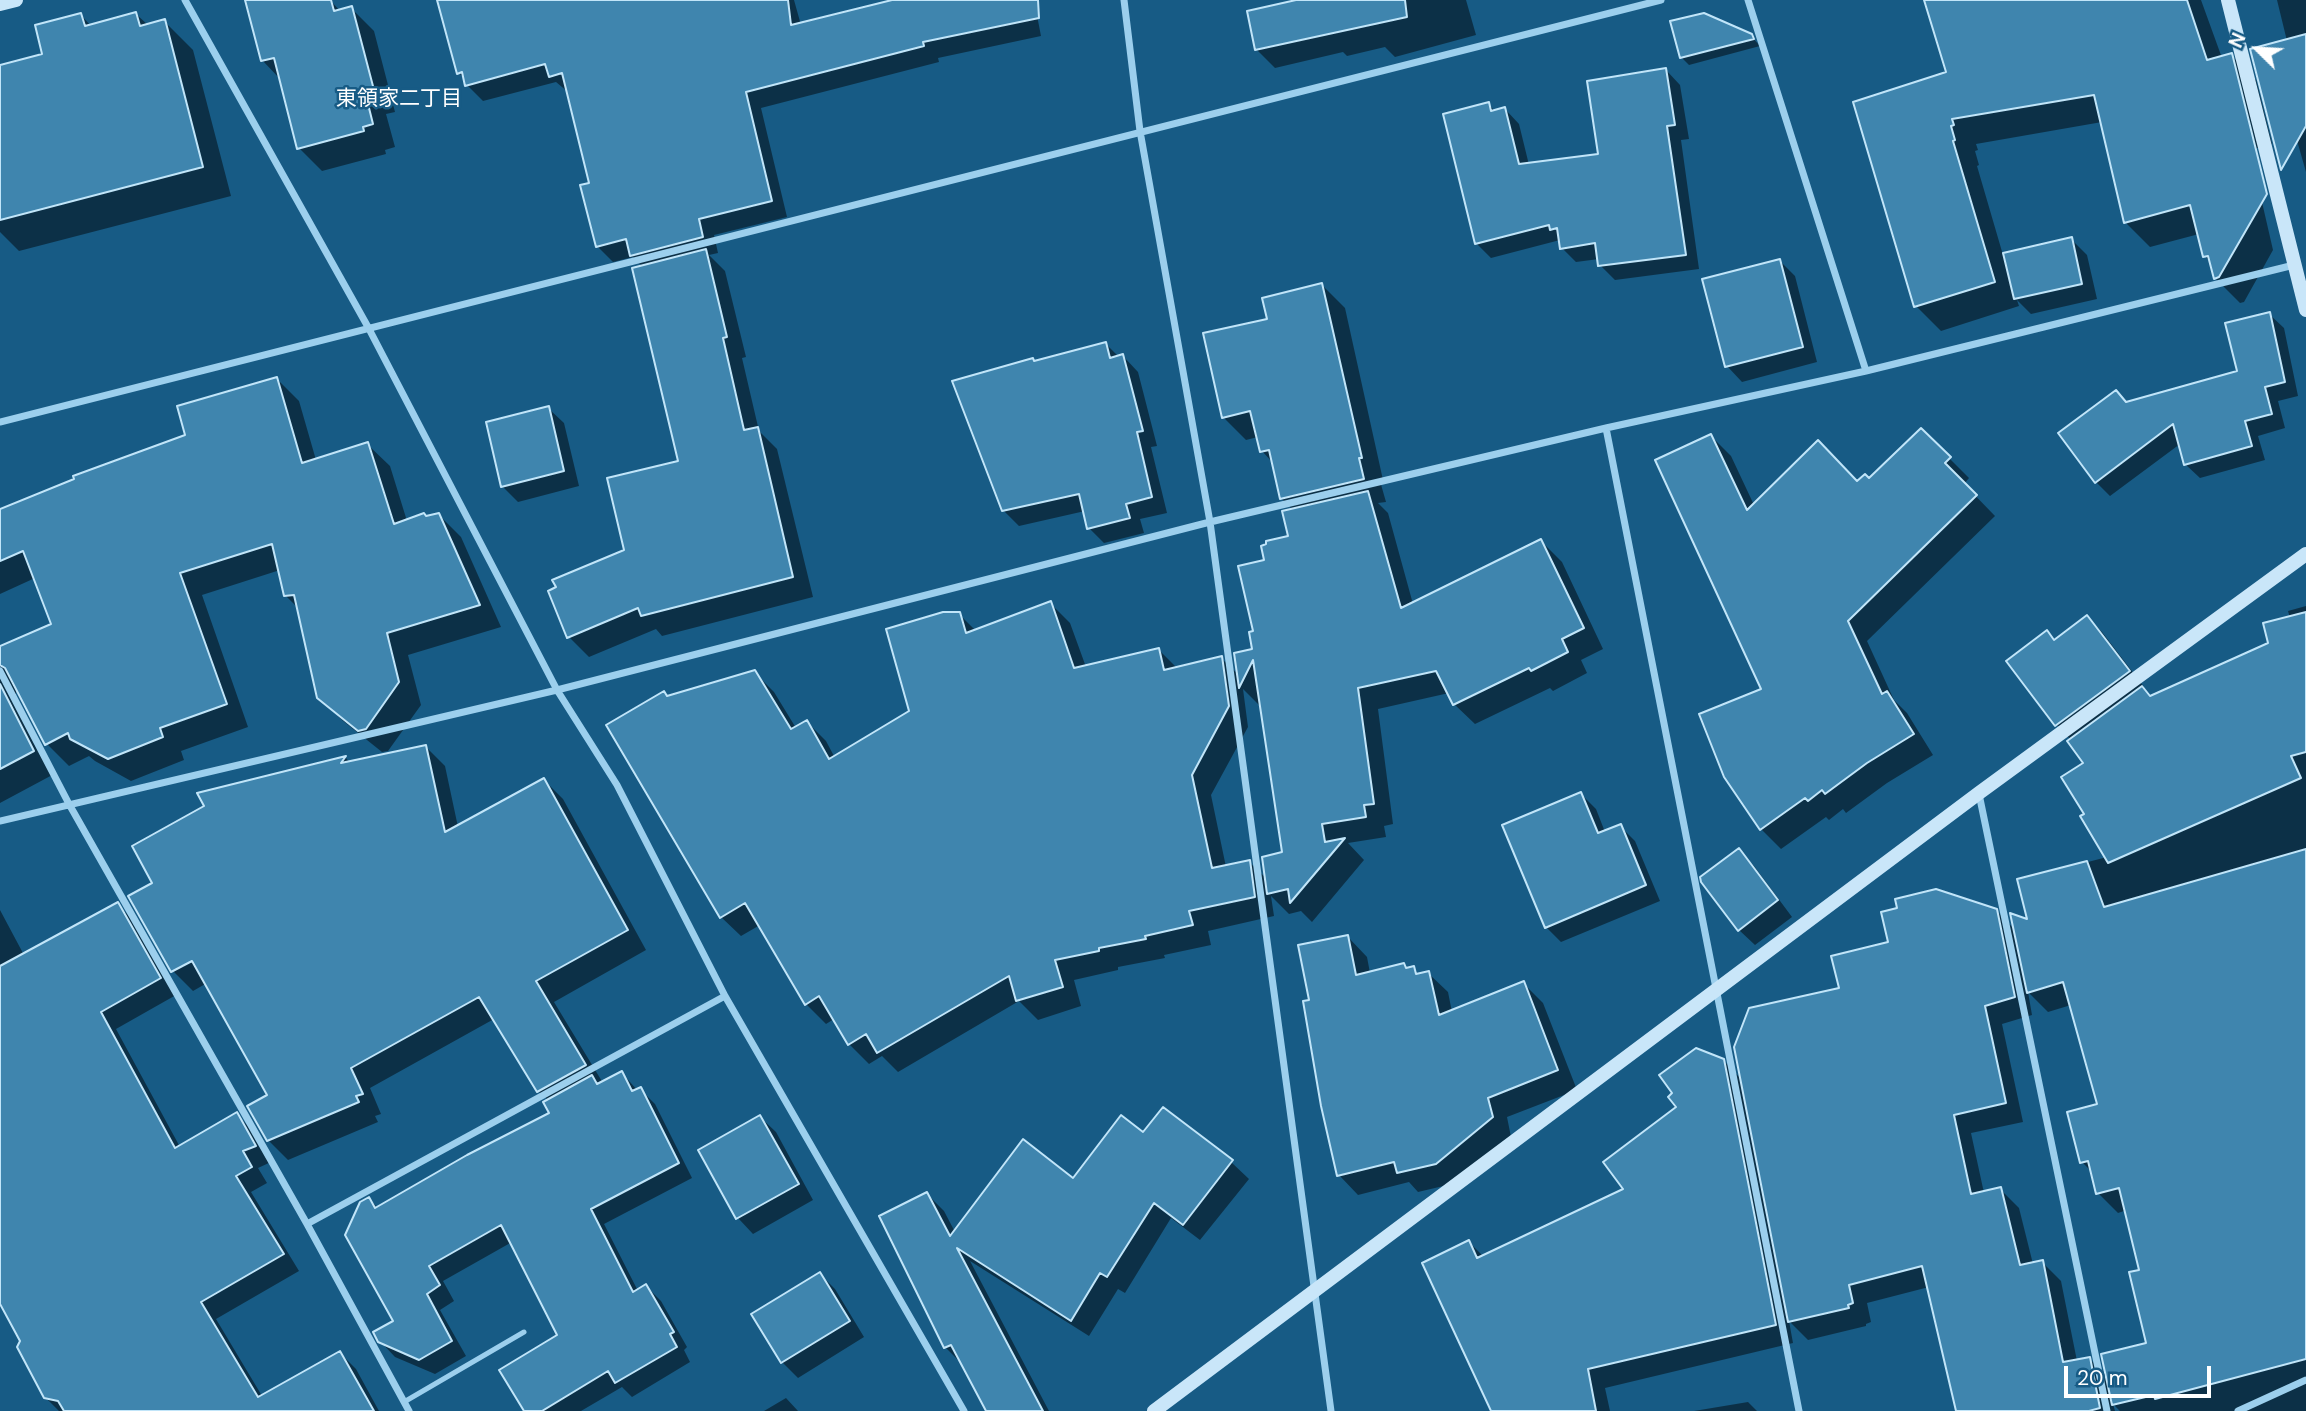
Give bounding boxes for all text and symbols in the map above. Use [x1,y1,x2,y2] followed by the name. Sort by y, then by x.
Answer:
[2222,14,2292,84] north arrow
[2223,29,2252,52] text: N
[336,86,462,112] district label: 東領家二丁目
[2068,1352,2215,1396] scale bar
[2077,1364,2128,1392] text: 20 m

